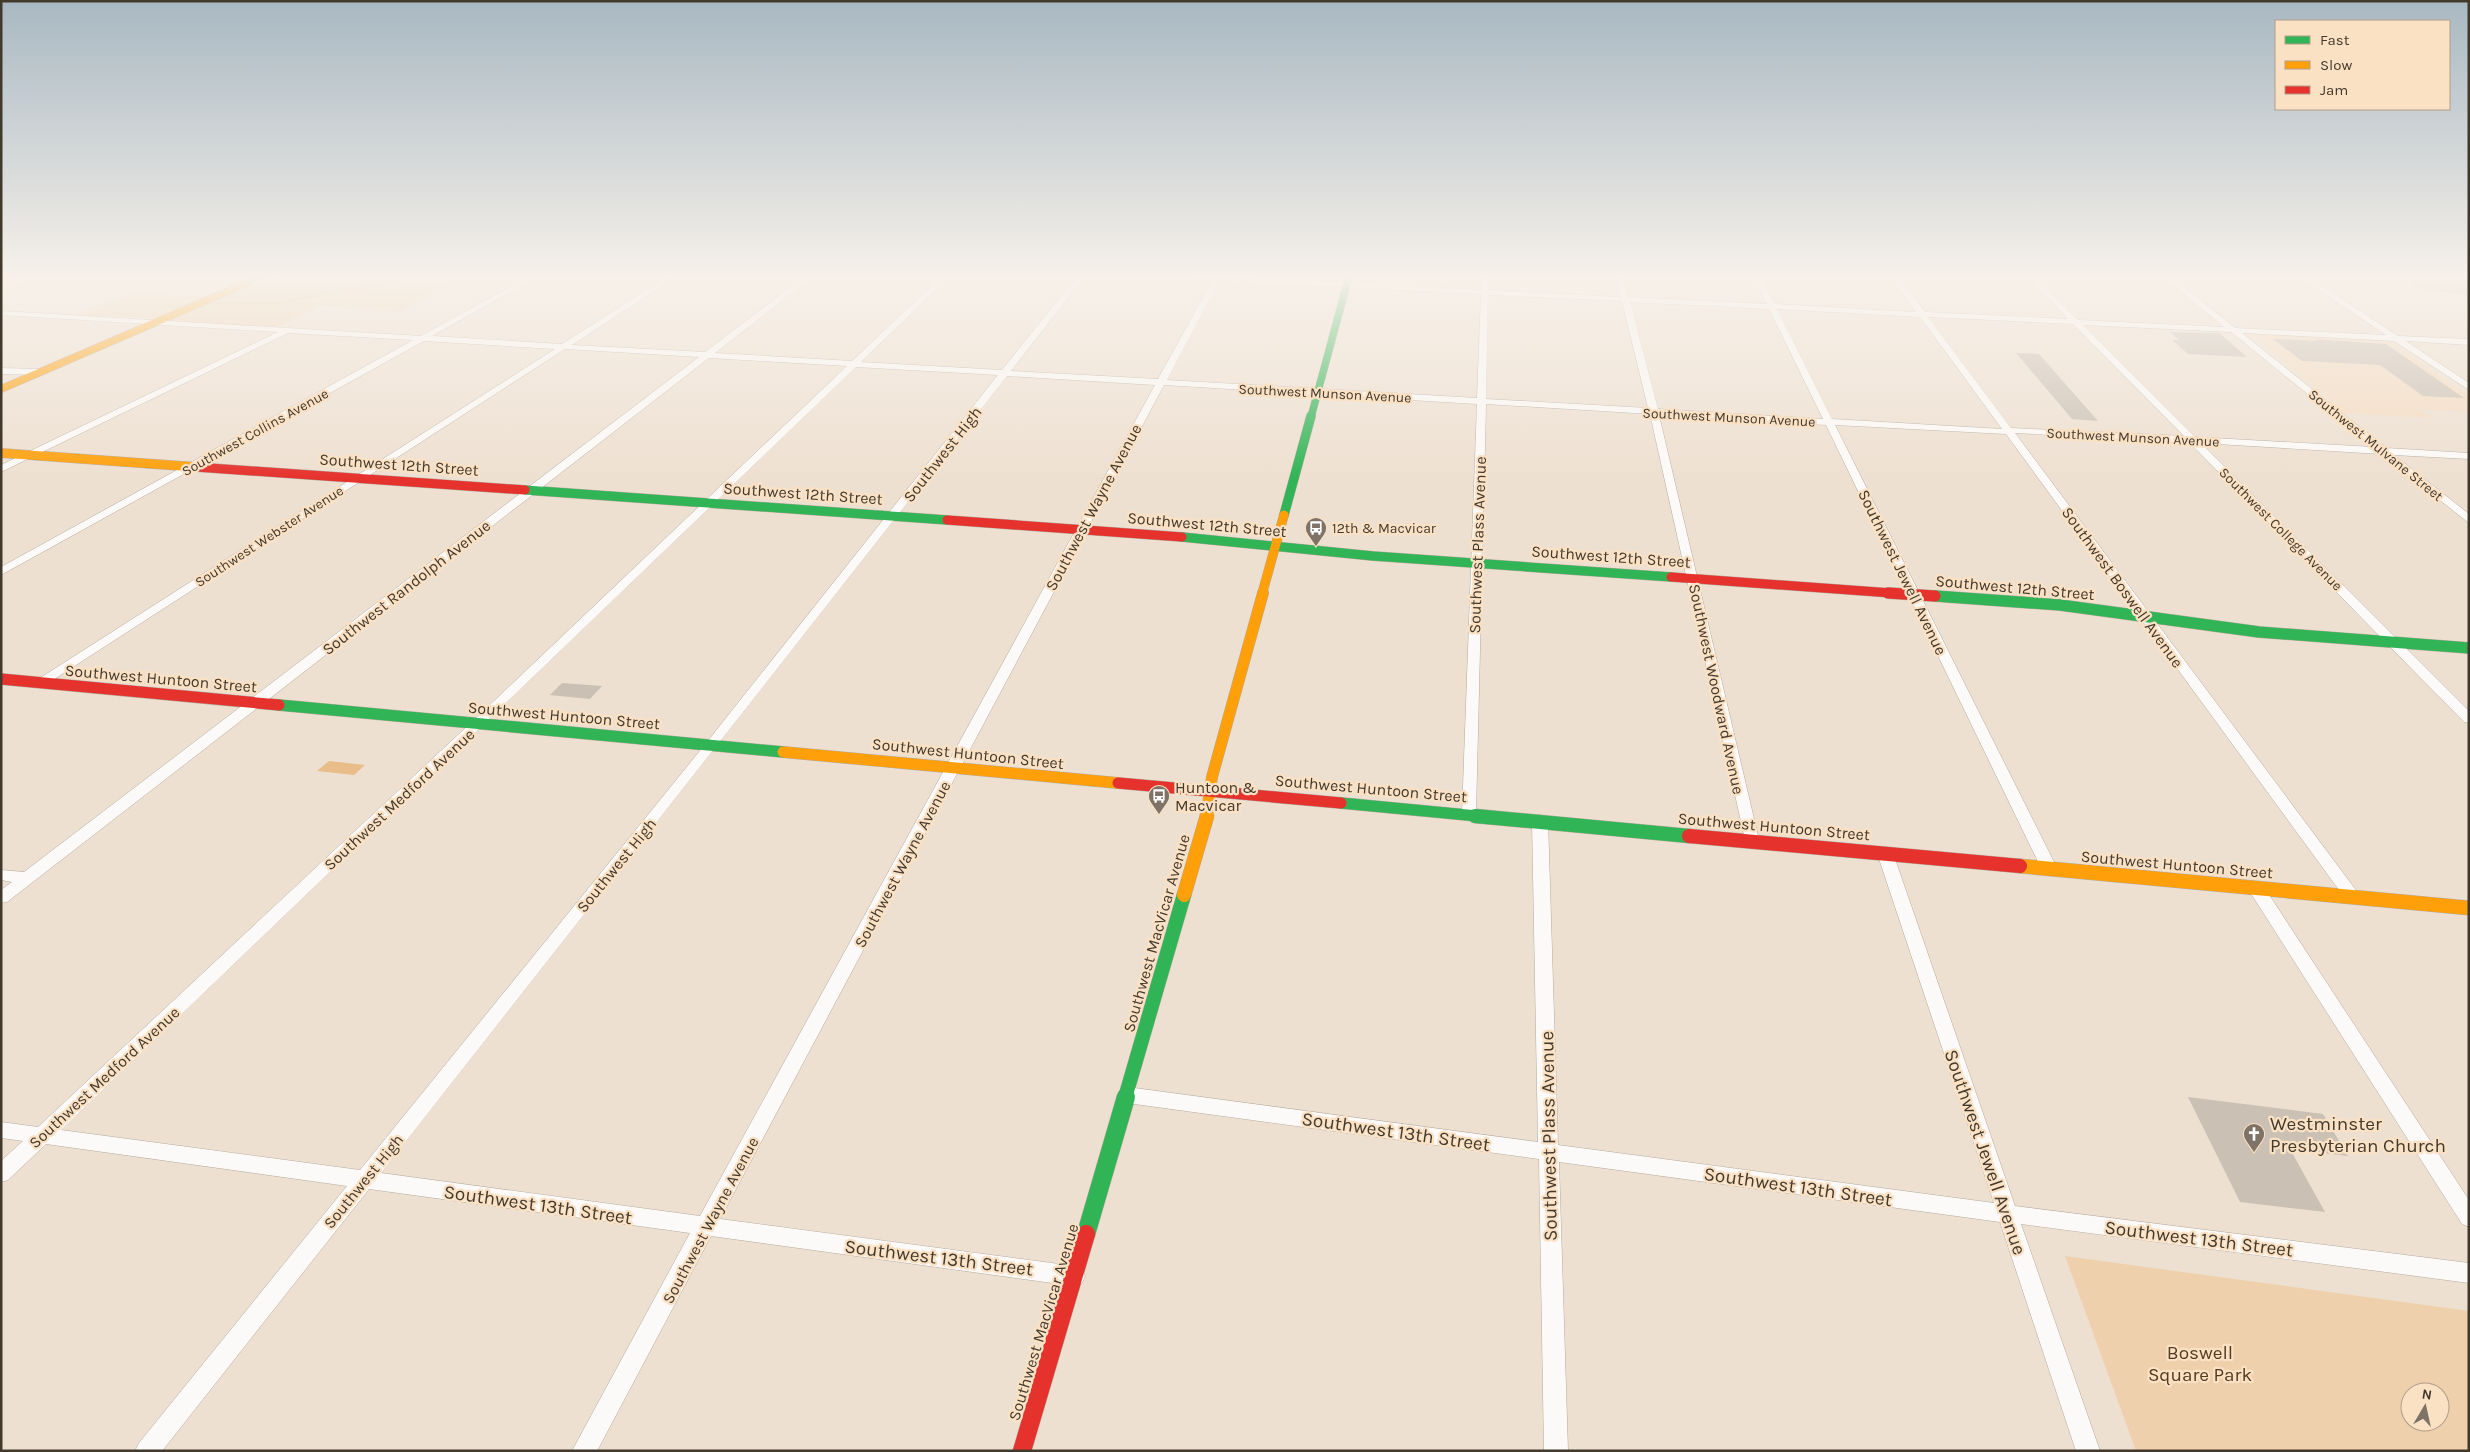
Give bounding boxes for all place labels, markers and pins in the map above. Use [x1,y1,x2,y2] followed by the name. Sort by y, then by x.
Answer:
[1304,516,1328,547] bus stop icon: 12th & Macvicar
[1332,520,1437,537] place label: 12th & Macvicar
[1175,778,1257,815] place label: Huntoon & Macvicar
[1147,784,1171,815] bus stop icon: Huntoon & Macvicar
[2270,1113,2446,1157] place label: Westminster Presbyterian Church
[2242,1122,2266,1153] church icon: Westminster Presbyterian Church

